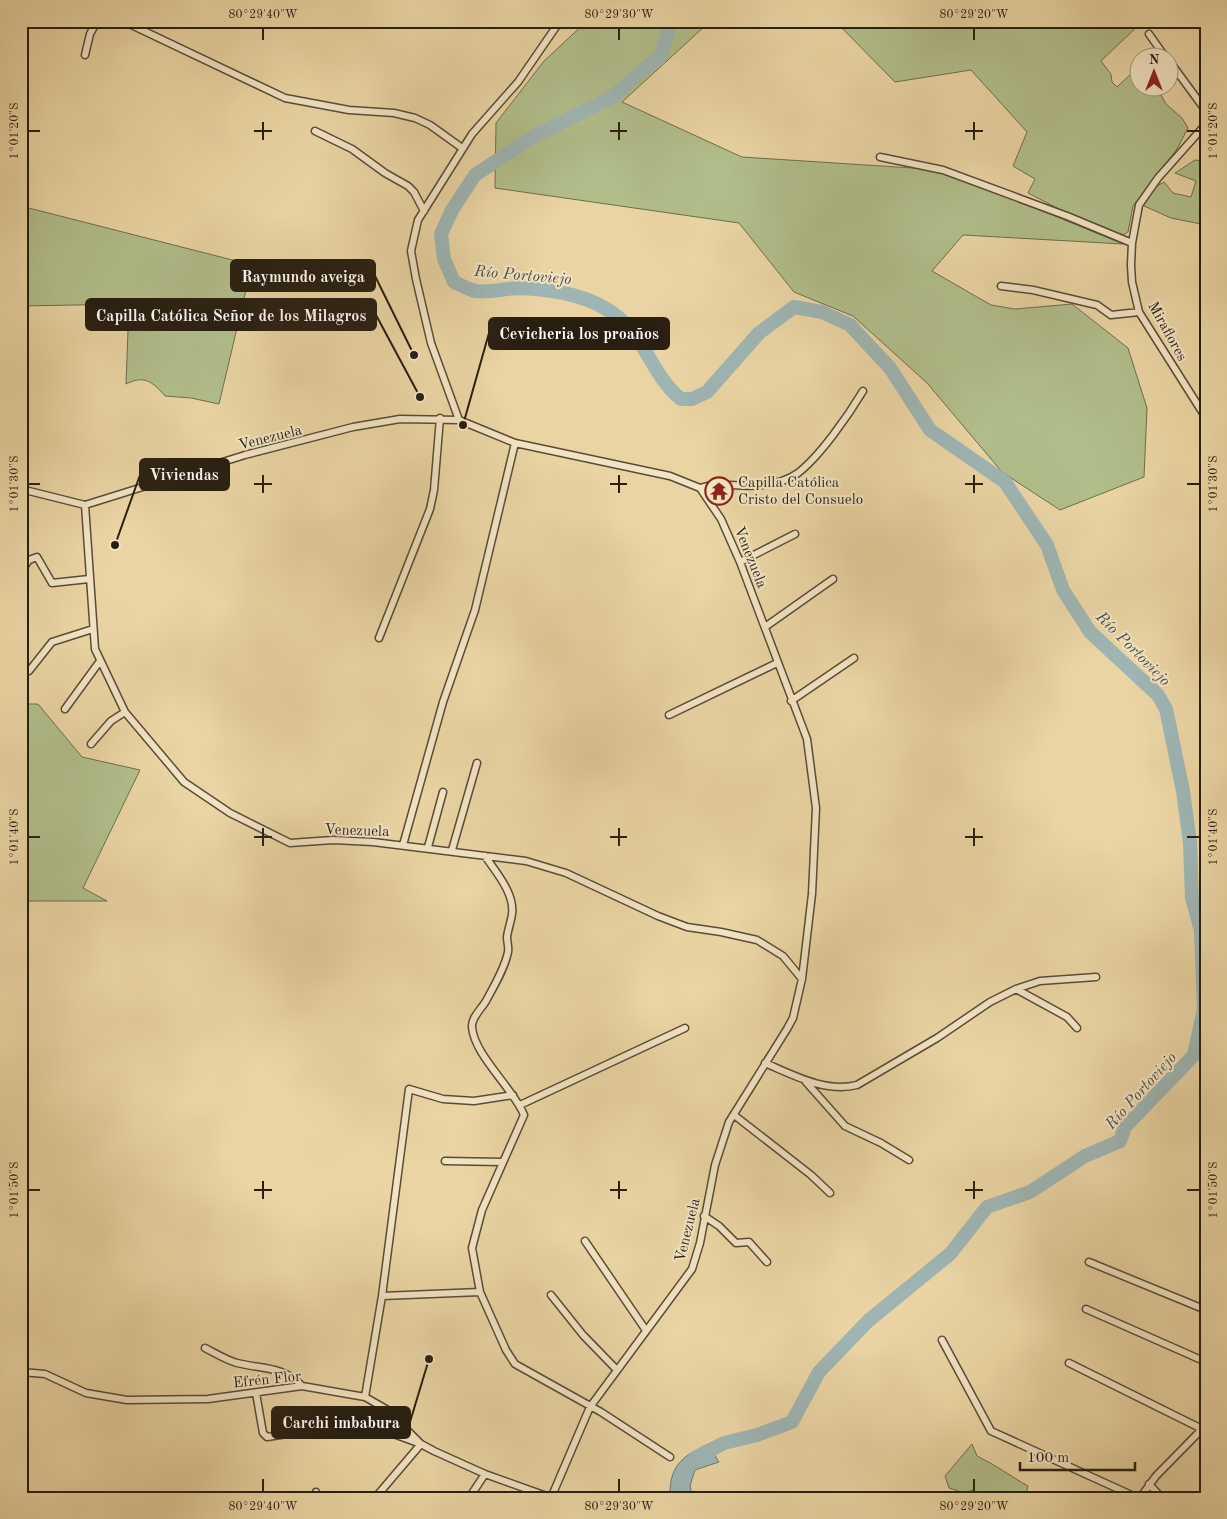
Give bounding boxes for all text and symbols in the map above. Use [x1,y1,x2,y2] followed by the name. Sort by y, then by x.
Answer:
[228,9,298,21] text: 80°29'40"W
[584,9,654,21] text: 80°29'30"W
[939,9,1009,21] text: 80°29'20"W
[1130,48,1180,98] north arrow
[1149,53,1160,67] text: N
[9,103,21,159] text: 1°01'20"S
[1208,103,1220,159] text: 1°01'20"S
[231,260,375,291] callout: Raymundo aveiga
[472,264,572,288] water label: Río Portoviejo
[241,270,365,286] text: Raymundo aveiga
[86,299,376,330] callout: Capilla Católica Señor de los Milagros
[1144,300,1189,364] street label: Miraflores
[96,309,366,325] text: Capilla Católica Señor de los Milagros
[489,318,669,349] callout: Cevicheria los proaños
[499,327,659,343] text: Cevicheria los proaños
[237,423,304,454] street label: Venezuela
[9,456,21,512] text: 1°01'30"S
[1208,456,1220,512] text: 1°01'30"S
[140,459,229,490] callout: Viviendas
[149,468,219,484] text: Viviendas
[704,476,734,506] temple icon: Capilla Católica Cristo del Consuelo
[738,476,863,508] place label: Capilla Católica Cristo del Consuelo
[730,525,769,591] street label: Venezuela
[1092,608,1173,690] water label: Río Portoviejo
[9,809,21,865] text: 1°01'40"S
[1208,809,1220,865] text: 1°01'40"S
[324,823,390,840] street label: Venezuela
[1102,1050,1180,1134] water label: Río Portoviejo
[8,1162,21,1218] text: 1°01'50"S
[1207,1162,1220,1218] text: 1°01'50"S
[673,1196,704,1264] street label: Venezuela
[232,1369,302,1392] street label: Efrén Flor
[272,1407,410,1438] callout: Carchi imbabura
[282,1416,400,1432] text: Carchi imbabura
[1020,1439,1134,1471] scale bar
[1027,1451,1069,1466] text: 100 m
[228,1501,298,1513] text: 80°29'40"W
[584,1501,654,1513] text: 80°29'30"W
[939,1501,1009,1513] text: 80°29'20"W

